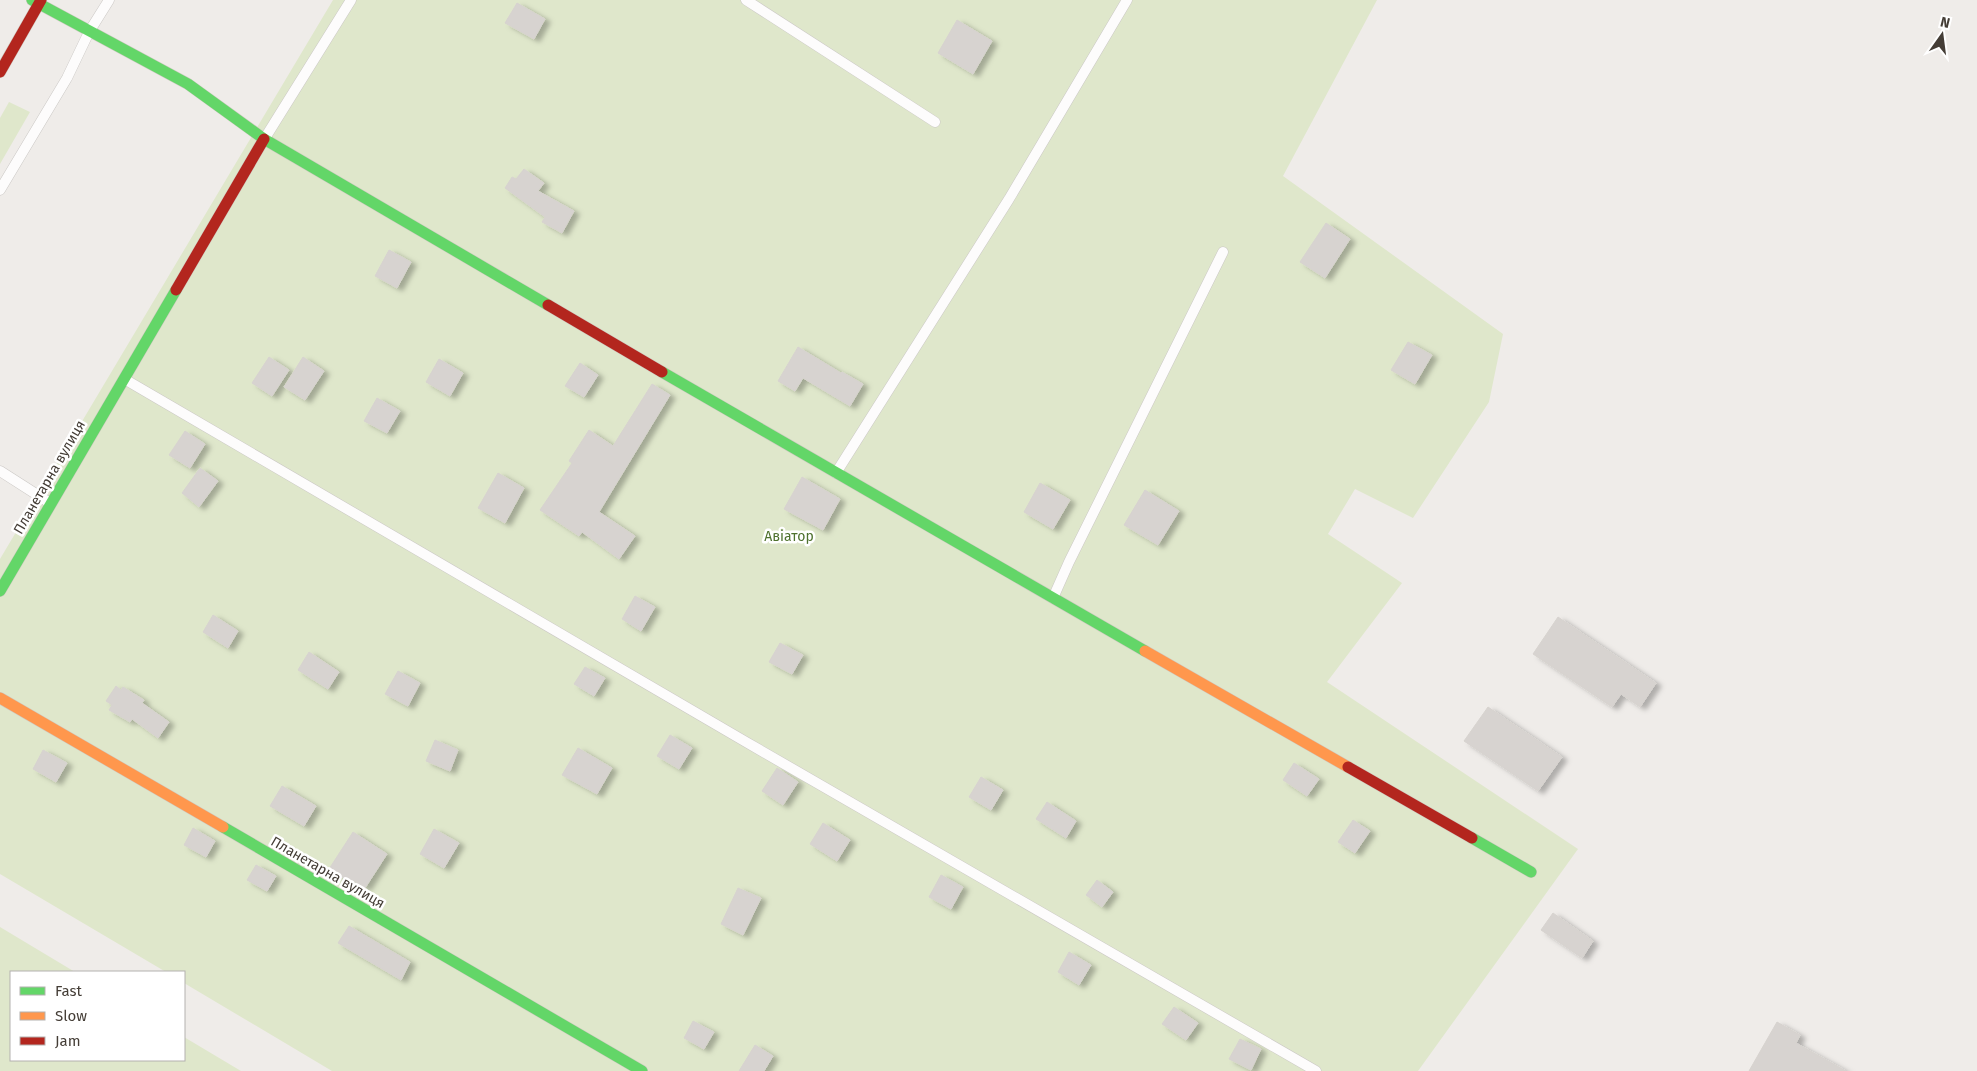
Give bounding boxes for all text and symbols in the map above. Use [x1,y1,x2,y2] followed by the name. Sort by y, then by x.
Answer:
[1917,10,1967,60] north arrow
[1938,13,1952,32] text: N
[10,417,89,537] street label: Планетарна вулиця
[764,528,814,545] park label: Авіатор
[268,833,388,912] street label: Планетарна вулиця
[10,971,185,1061] legend
[55,982,82,1000] text: Fast
[55,1007,87,1025] text: Slow
[55,1032,81,1050] text: Jam

